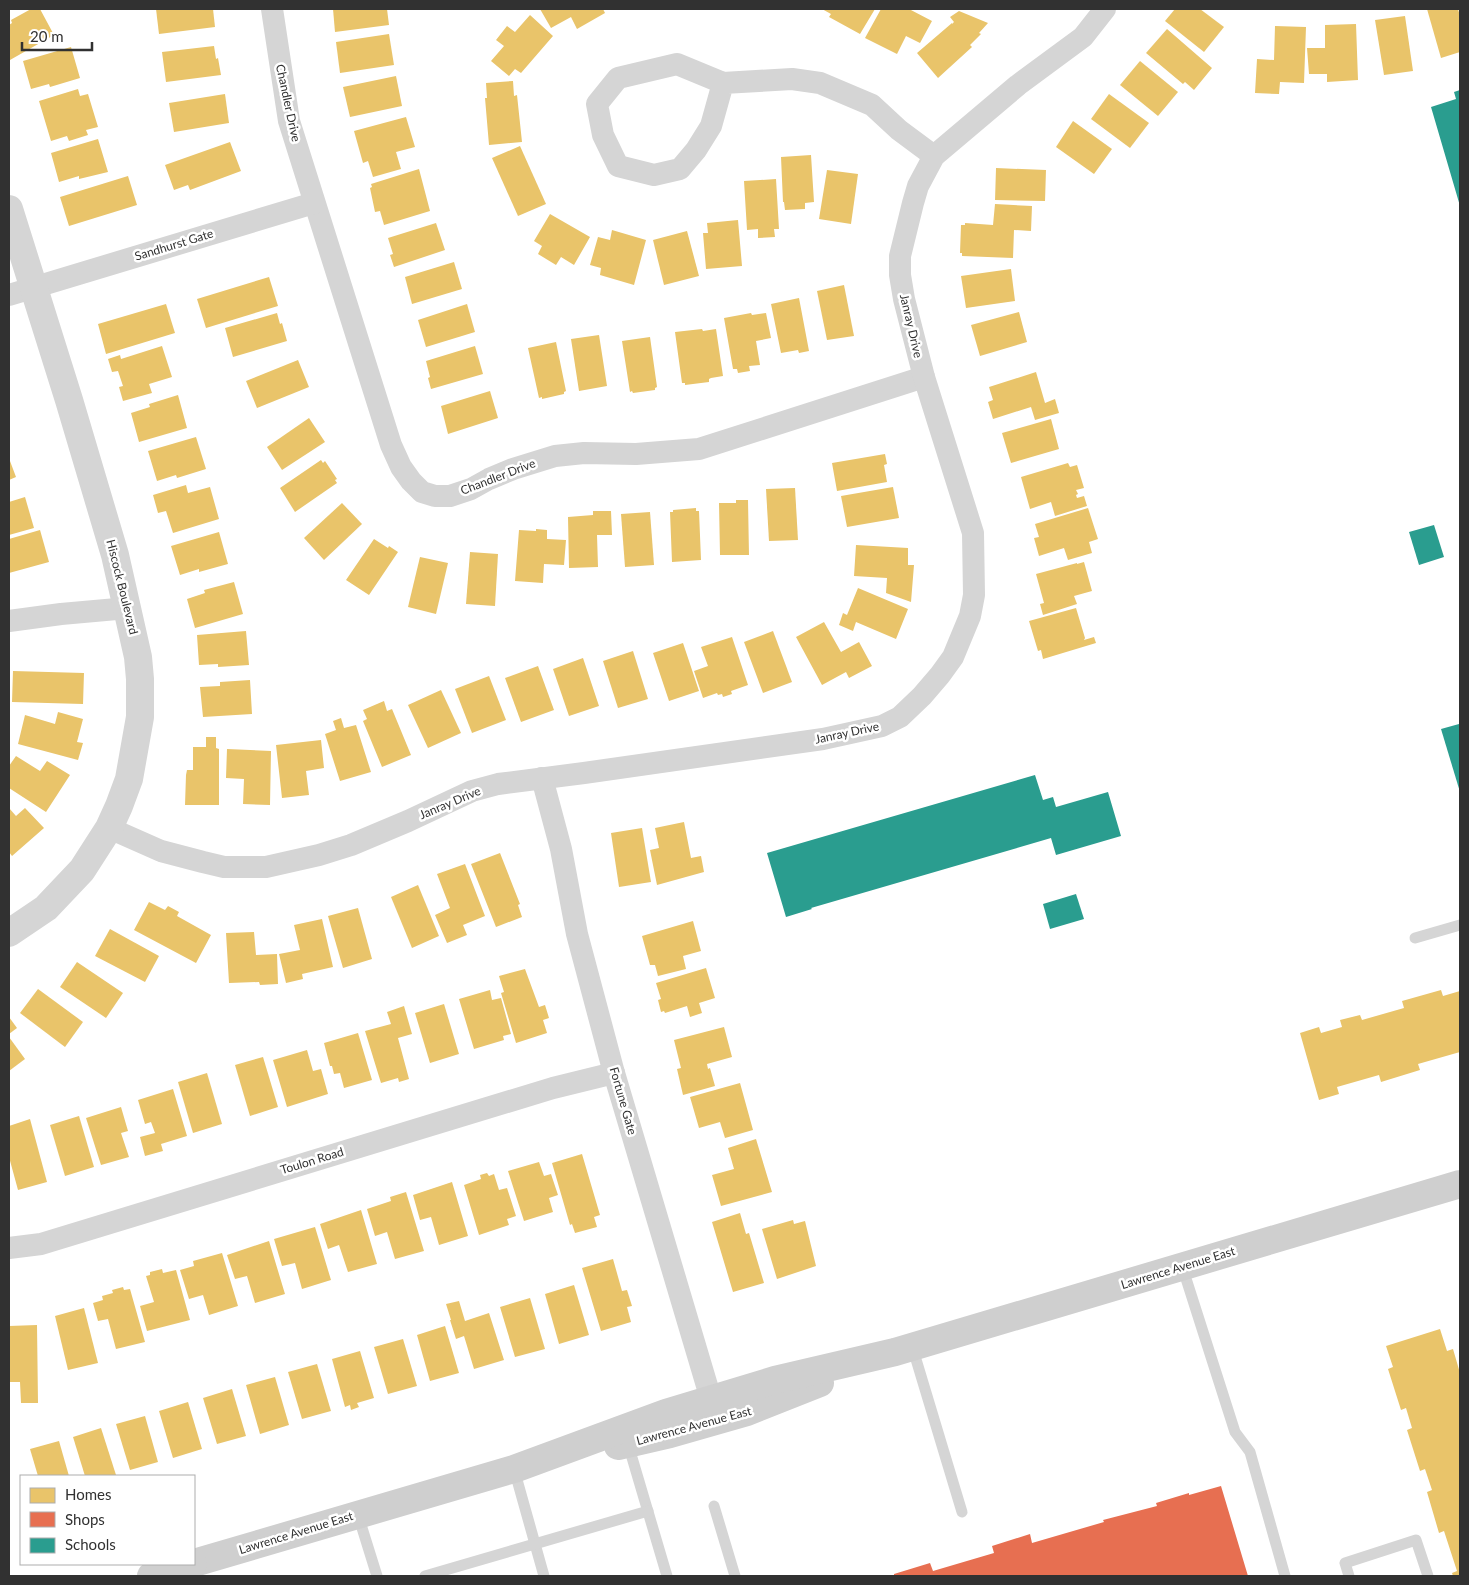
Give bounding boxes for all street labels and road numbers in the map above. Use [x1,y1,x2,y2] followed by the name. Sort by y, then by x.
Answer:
[273,63,304,143] street label: Chandler Drive
[133,225,215,264] street label: Sandhurst Gate
[897,292,926,359] street label: Janray Drive
[458,455,537,498] street label: Chandler Drive
[103,538,142,636] street label: Hiscock Boulevard
[813,718,880,747] street label: Janray Drive
[417,783,483,822] street label: Janray Drive
[607,1065,640,1136] street label: Fortune Gate
[279,1144,345,1177] street label: Toulon Road
[1119,1243,1237,1292] street label: Lawrence Avenue East
[635,1403,754,1448] street label: Lawrence Avenue East
[237,1508,355,1557] street label: Lawrence Avenue East

